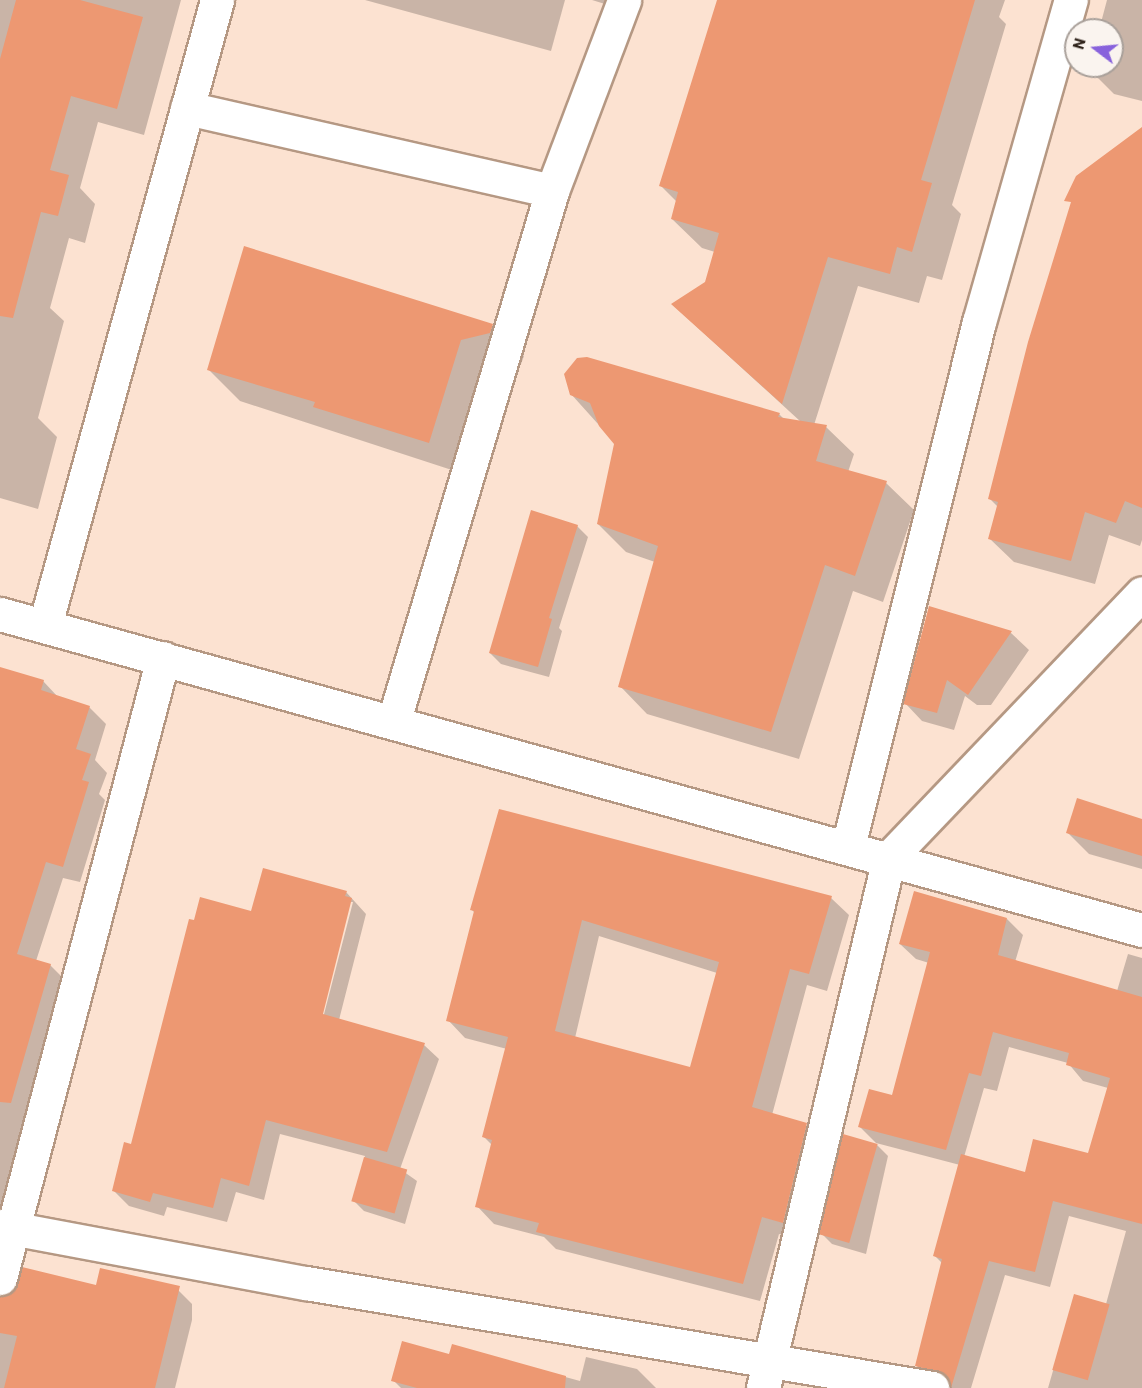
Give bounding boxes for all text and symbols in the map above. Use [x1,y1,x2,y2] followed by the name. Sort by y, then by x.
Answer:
[1064,18,1124,78] north arrow
[1068,36,1089,51] text: N

